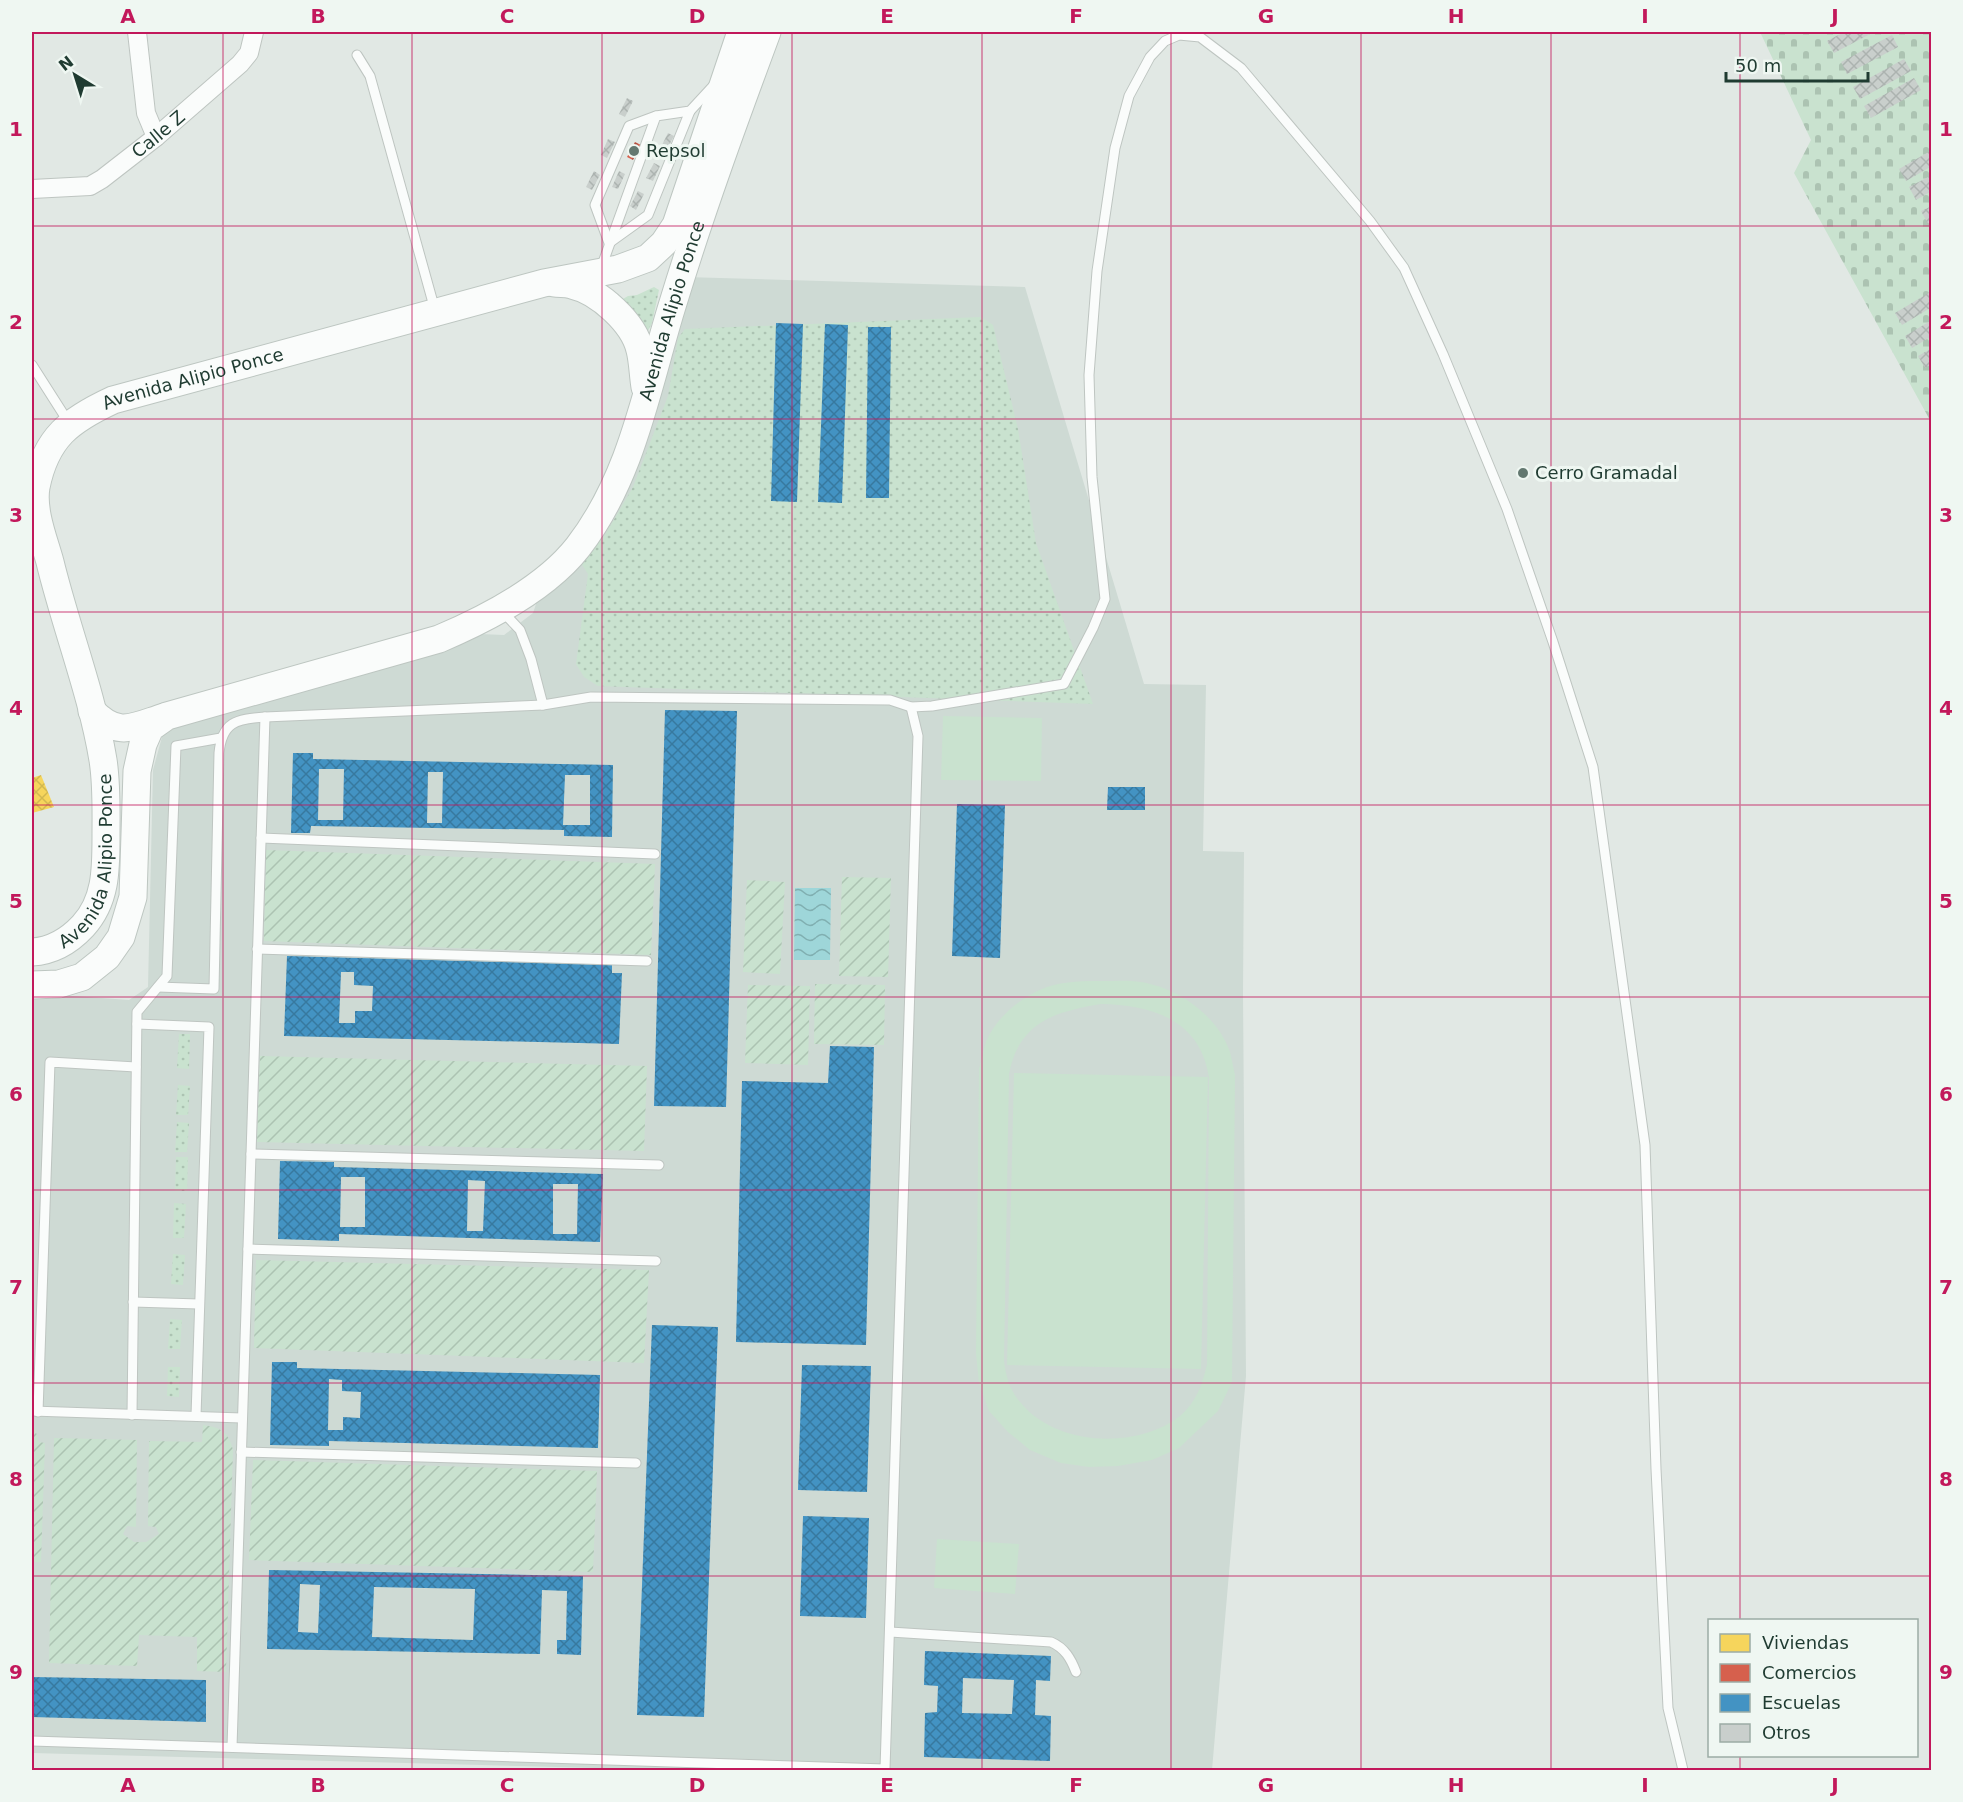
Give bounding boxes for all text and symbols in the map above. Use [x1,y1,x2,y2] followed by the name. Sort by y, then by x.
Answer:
[120,4,136,28] text: A
[310,4,326,28] text: B
[500,4,514,28] text: C
[689,4,705,28] text: D
[880,4,894,28] text: E
[1069,4,1083,28] text: F
[1258,4,1274,28] text: G
[1448,4,1464,28] text: H
[1641,4,1649,28] text: I
[1829,4,1839,28] text: J
[45,45,105,105] north arrow
[1726,45,1868,83] scale bar
[55,52,77,75] text: N
[1735,55,1781,76] text: 50 m
[127,106,189,162] street label: Calle Z
[9,117,23,141] text: 1
[1939,117,1953,141] text: 1
[646,140,706,161] place label: Repsol
[627,144,641,158] marker: Repsol
[635,218,709,403] street label: Avenida Alipio Ponce
[9,310,23,334] text: 2
[1939,310,1953,334] text: 2
[99,343,286,414] street label: Avenida Alipio Ponce
[1535,462,1678,483] place label: Cerro Gramadal
[1516,466,1530,480] marker: Cerro Gramadal
[9,503,23,527] text: 3
[1939,503,1953,527] text: 3
[9,696,23,720] text: 4
[1939,696,1953,720] text: 4
[54,773,116,952] street label: Avenida Alipio Ponce
[9,889,23,913] text: 5
[1939,889,1953,913] text: 5
[9,1082,23,1106] text: 6
[1939,1082,1953,1106] text: 6
[9,1275,23,1299] text: 7
[1939,1275,1953,1299] text: 7
[9,1467,23,1491] text: 8
[1939,1467,1953,1491] text: 8
[1708,1619,1918,1757] legend
[1762,1632,1849,1653] text: Viviendas
[9,1660,23,1684] text: 9
[1939,1660,1953,1684] text: 9
[1762,1662,1856,1683] text: Comercios
[1762,1692,1841,1713] text: Escuelas
[1762,1722,1811,1743] text: Otros
[120,1773,136,1797] text: A
[310,1773,326,1797] text: B
[500,1773,514,1797] text: C
[689,1773,705,1797] text: D
[880,1773,894,1797] text: E
[1069,1773,1083,1797] text: F
[1258,1773,1274,1797] text: G
[1448,1773,1464,1797] text: H
[1641,1773,1649,1797] text: I
[1829,1773,1839,1797] text: J

